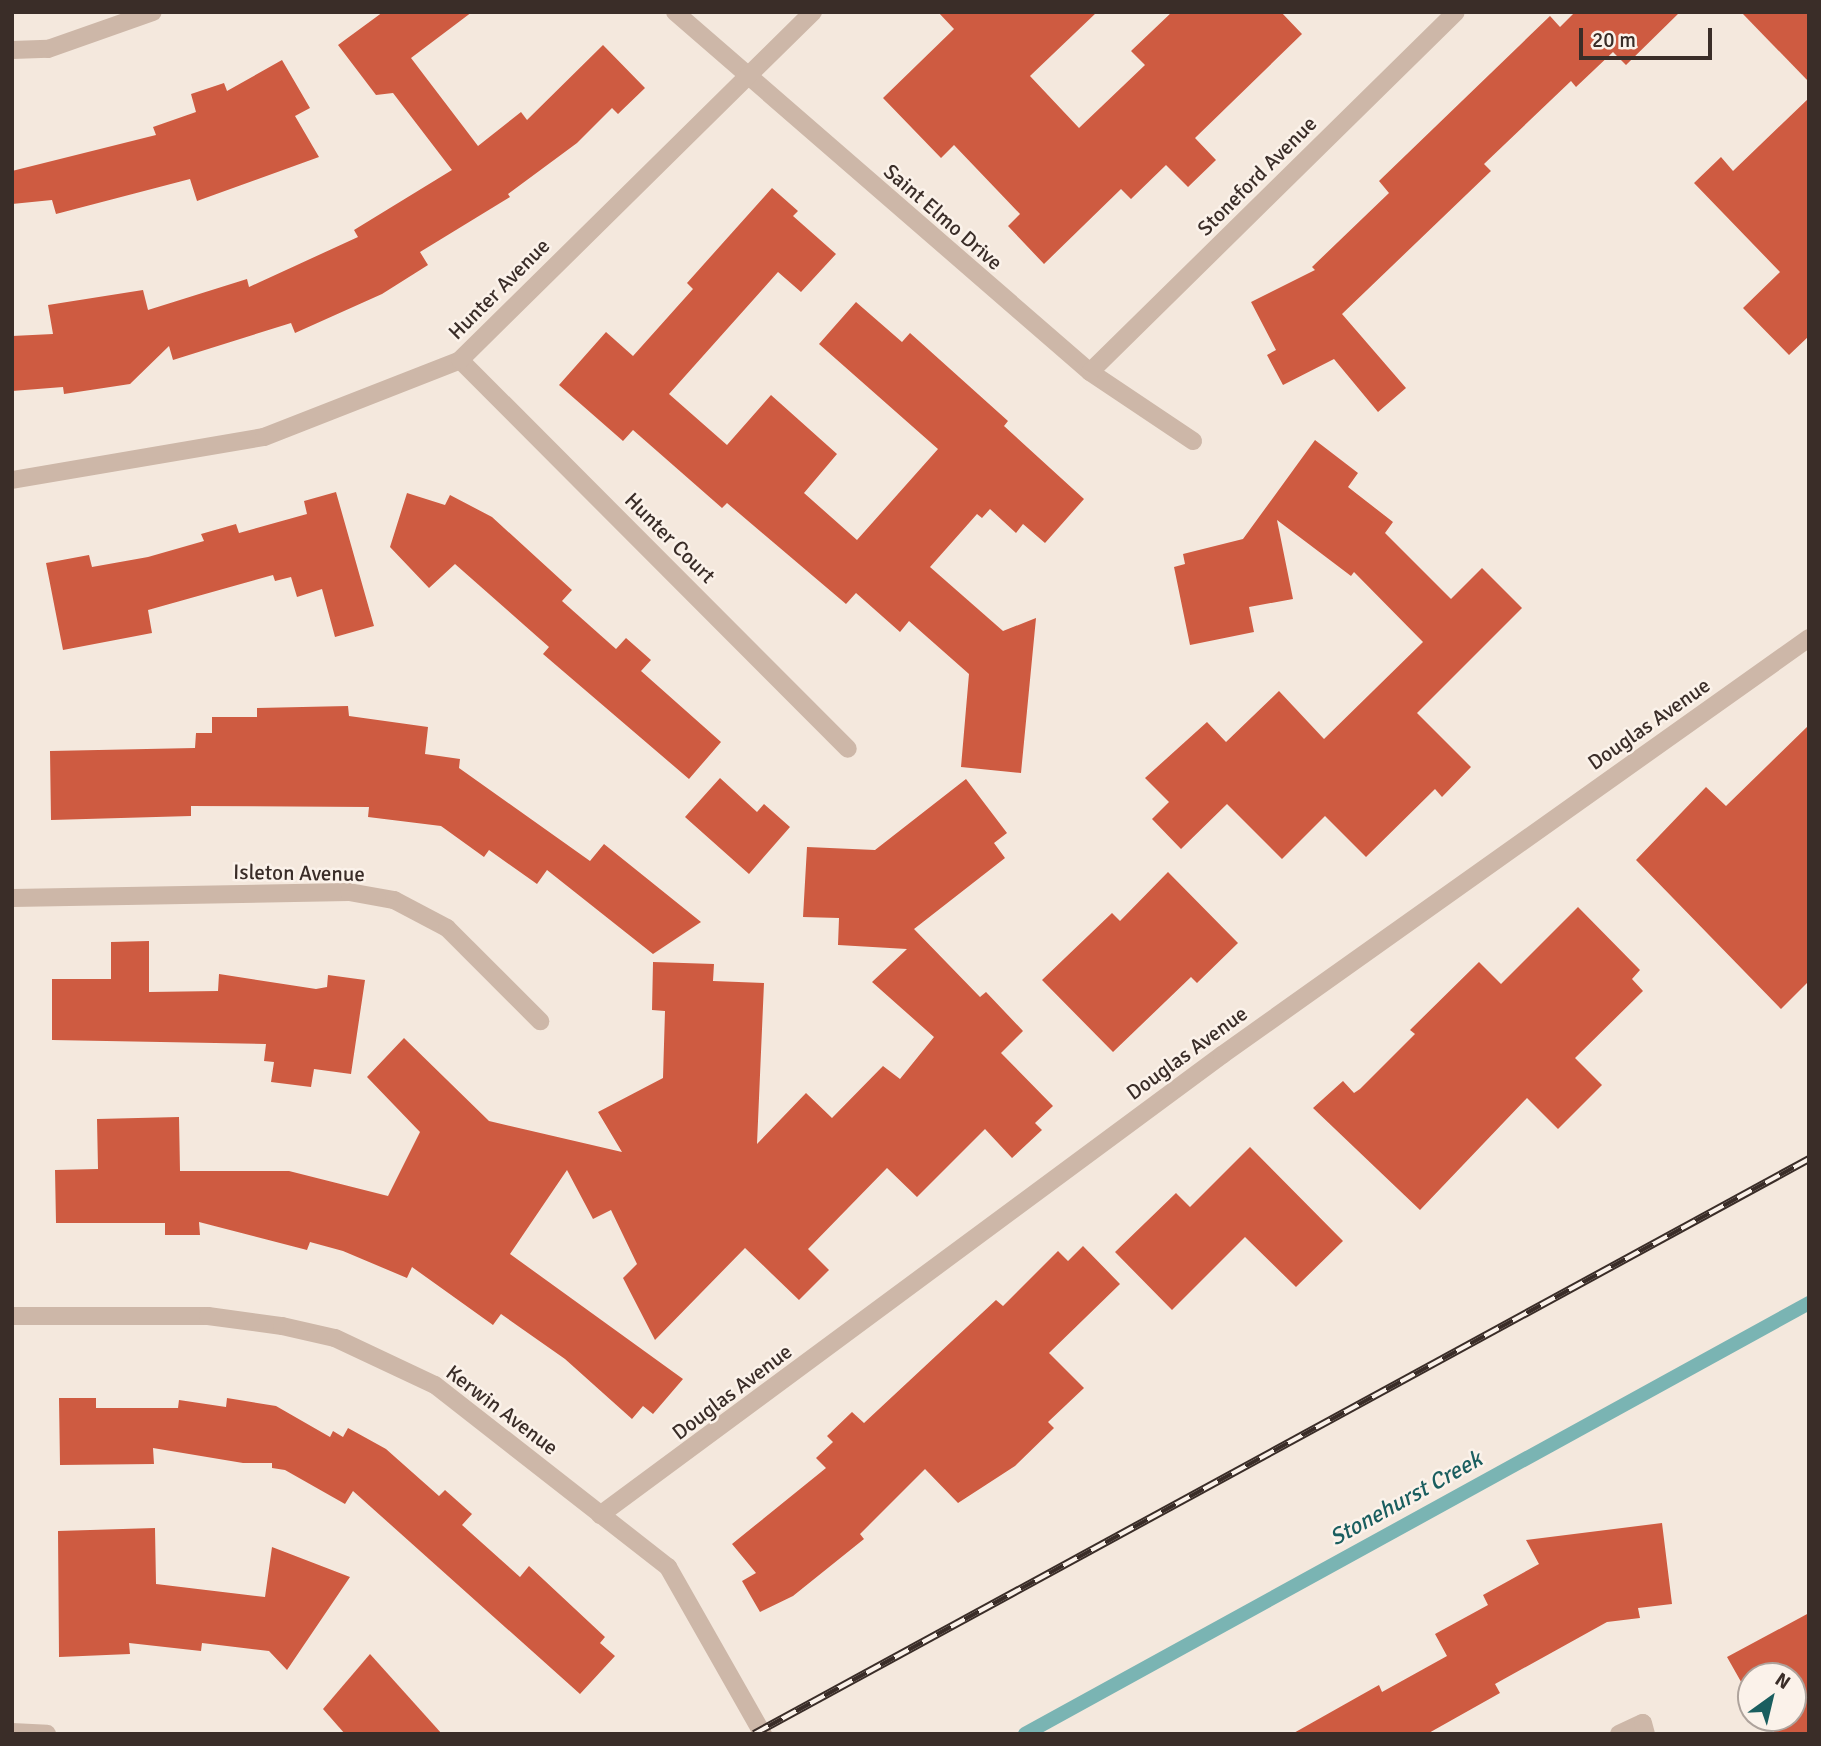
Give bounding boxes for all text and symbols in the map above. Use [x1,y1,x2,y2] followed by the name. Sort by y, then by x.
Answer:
[1583,14,1716,58] scale bar
[1592,27,1636,53] text: 20 m
[1192,111,1322,241] street label: Stoneford Avenue
[879,159,1007,275] street label: Saint Elmo Drive
[443,233,555,345] street label: Hunter Avenue
[620,488,720,588] street label: Hunter Court
[1583,673,1715,775] street label: Douglas Avenue
[233,859,365,887] street label: Isleton Avenue
[1122,1001,1252,1105] street label: Douglas Avenue
[667,1339,797,1445] street label: Douglas Avenue
[441,1360,563,1460] street label: Kerwin Avenue
[1325,1446,1487,1552] water label: Stonehurst Creek
[1737,1662,1807,1732] north arrow
[1770,1668,1795,1695] text: N

